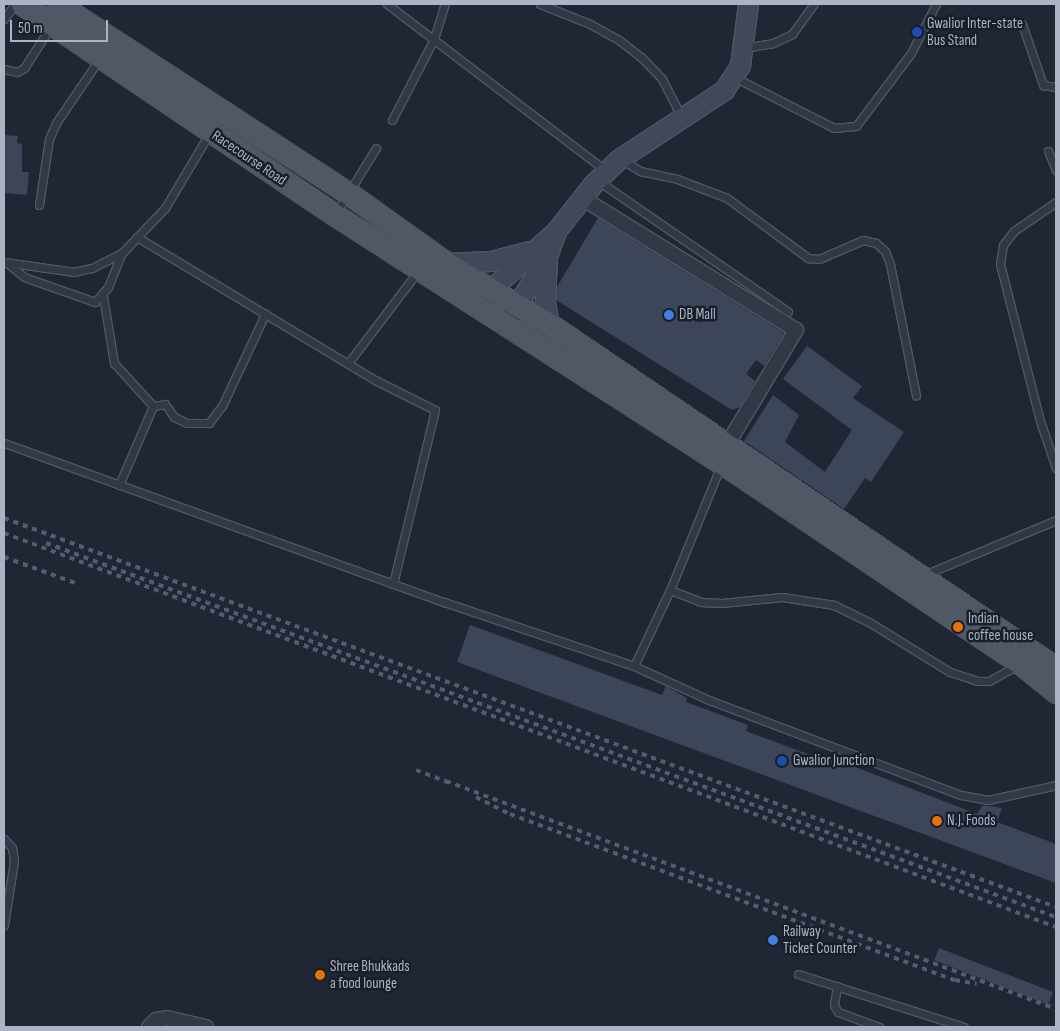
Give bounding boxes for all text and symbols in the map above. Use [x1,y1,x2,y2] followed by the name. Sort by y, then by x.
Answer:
[12,10,110,42] scale bar
[927,14,1023,49] place label: Gwalior Inter-state Bus Stand
[18,19,43,38] text: 50 m
[911,26,923,38] marker: Gwalior Inter-state Bus Stand
[208,127,290,189] street label: Racecourse Road
[679,306,716,324] place label: DB Mall
[663,309,675,321] marker: DB Mall
[968,609,1033,644] place label: Indian coffee house
[952,621,964,633] marker: Indian coffee house
[793,752,875,770] place label: Gwalior Junction
[775,754,789,768] marker: Gwalior Junction
[947,812,996,830] place label: N.J. Foods
[931,815,943,827] marker: N.J. Foods
[783,922,857,957] place label: Railway Ticket Counter
[767,934,779,946] marker: Railway Ticket Counter
[330,957,410,992] place label: Shree Bhukkads a food lounge
[314,969,326,981] marker: Shree Bhukkads a food lounge

